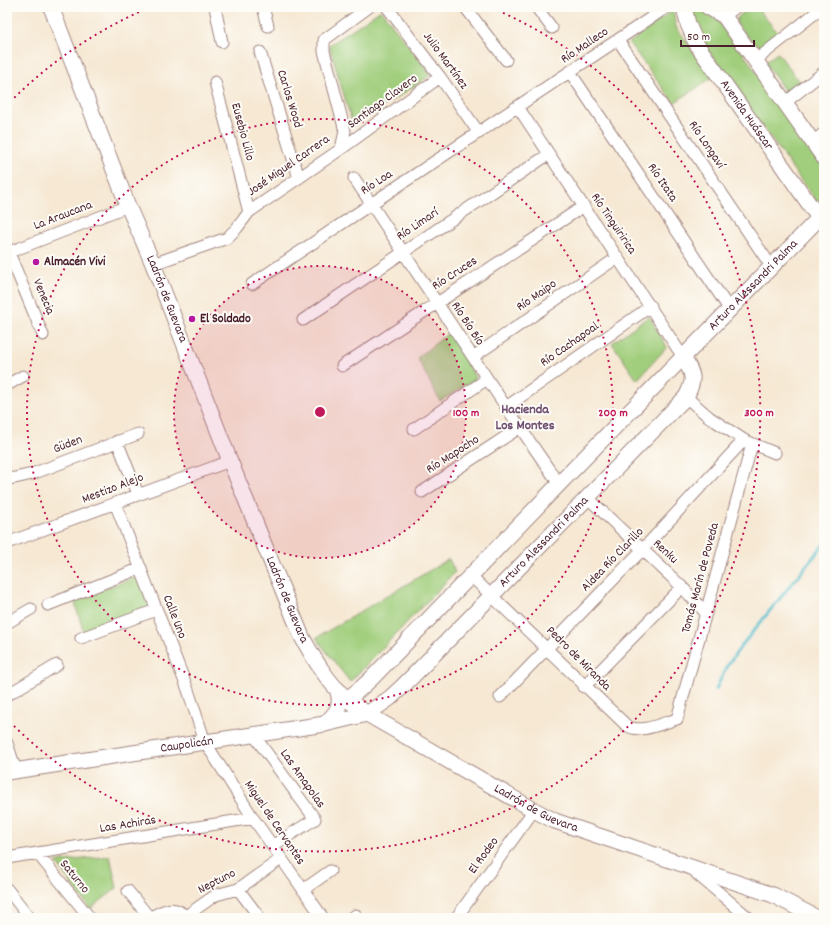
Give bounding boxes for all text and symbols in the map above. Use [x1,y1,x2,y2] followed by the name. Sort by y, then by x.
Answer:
[681,22,754,48] scale bar
[557,23,613,69] street label: Río Malleco
[418,28,472,94] street label: Julio Martínez
[687,29,710,46] text: 50 m
[271,68,307,130] street label: Carlos Wood
[344,70,422,134] street label: Santiago Clavero
[715,76,778,154] street label: Avenida Huáscar
[225,101,259,163] street label: Eusebio Lillo
[683,117,730,174] street label: Río Longaví
[244,130,335,201] street label: José Miguel Carrera
[642,160,682,207] street label: Río Itata
[357,165,397,200] street label: Río Loa
[585,189,641,259] street label: Río Tinguiririca
[31,196,96,236] street label: La Araucana
[393,203,444,246] street label: Río Limarí
[704,235,803,335] street label: Arturo Alessandri Palma
[141,252,193,346] street label: Ladrón de Guevara
[429,252,481,296] street label: Río Cruces
[44,253,106,272] place label: Almacén Vivi
[31,257,41,267] marker: Almacén Vivi
[513,275,561,317] street label: Río Maipo
[27,276,59,319] street label: Venecia
[446,298,488,350] street label: Río Bío Bío
[200,310,251,329] place label: El Soldado
[187,314,197,324] marker: El Soldado
[537,318,603,372] street label: Río Cachapoal
[495,400,555,436] district label: Hacienda Los Montes
[313,405,327,419] centre of rings
[453,405,479,422] text: 100 m
[598,405,628,422] text: 200 m
[744,405,774,422] text: 300 m
[51,431,85,459] street label: Güden
[423,431,483,479] street label: Río Mapocho
[79,468,147,509] street label: Mestizo Alejo
[495,491,594,592] street label: Arturo Alessandri Palma
[677,520,725,635] street label: Tomás Marín de Poveda
[577,523,649,597] street label: Aldea Río Clarillo
[648,535,682,569] street label: Renku
[260,553,314,648] street label: Ladrón de Guevara
[157,592,191,642] street label: Calle Uno
[541,622,615,696] street label: Pedro de Miranda
[159,731,215,758] street label: Caupolicán
[275,746,329,812] street label: Las Amapolas
[239,777,309,869] street label: Miguel de Cervantes
[490,779,581,838] street label: Ladrón de Guevara
[98,811,158,839] street label: Las Achiras
[464,833,504,878] street label: El Rodeo
[54,856,94,898] street label: Saturno
[195,864,239,900] street label: Neptuno

